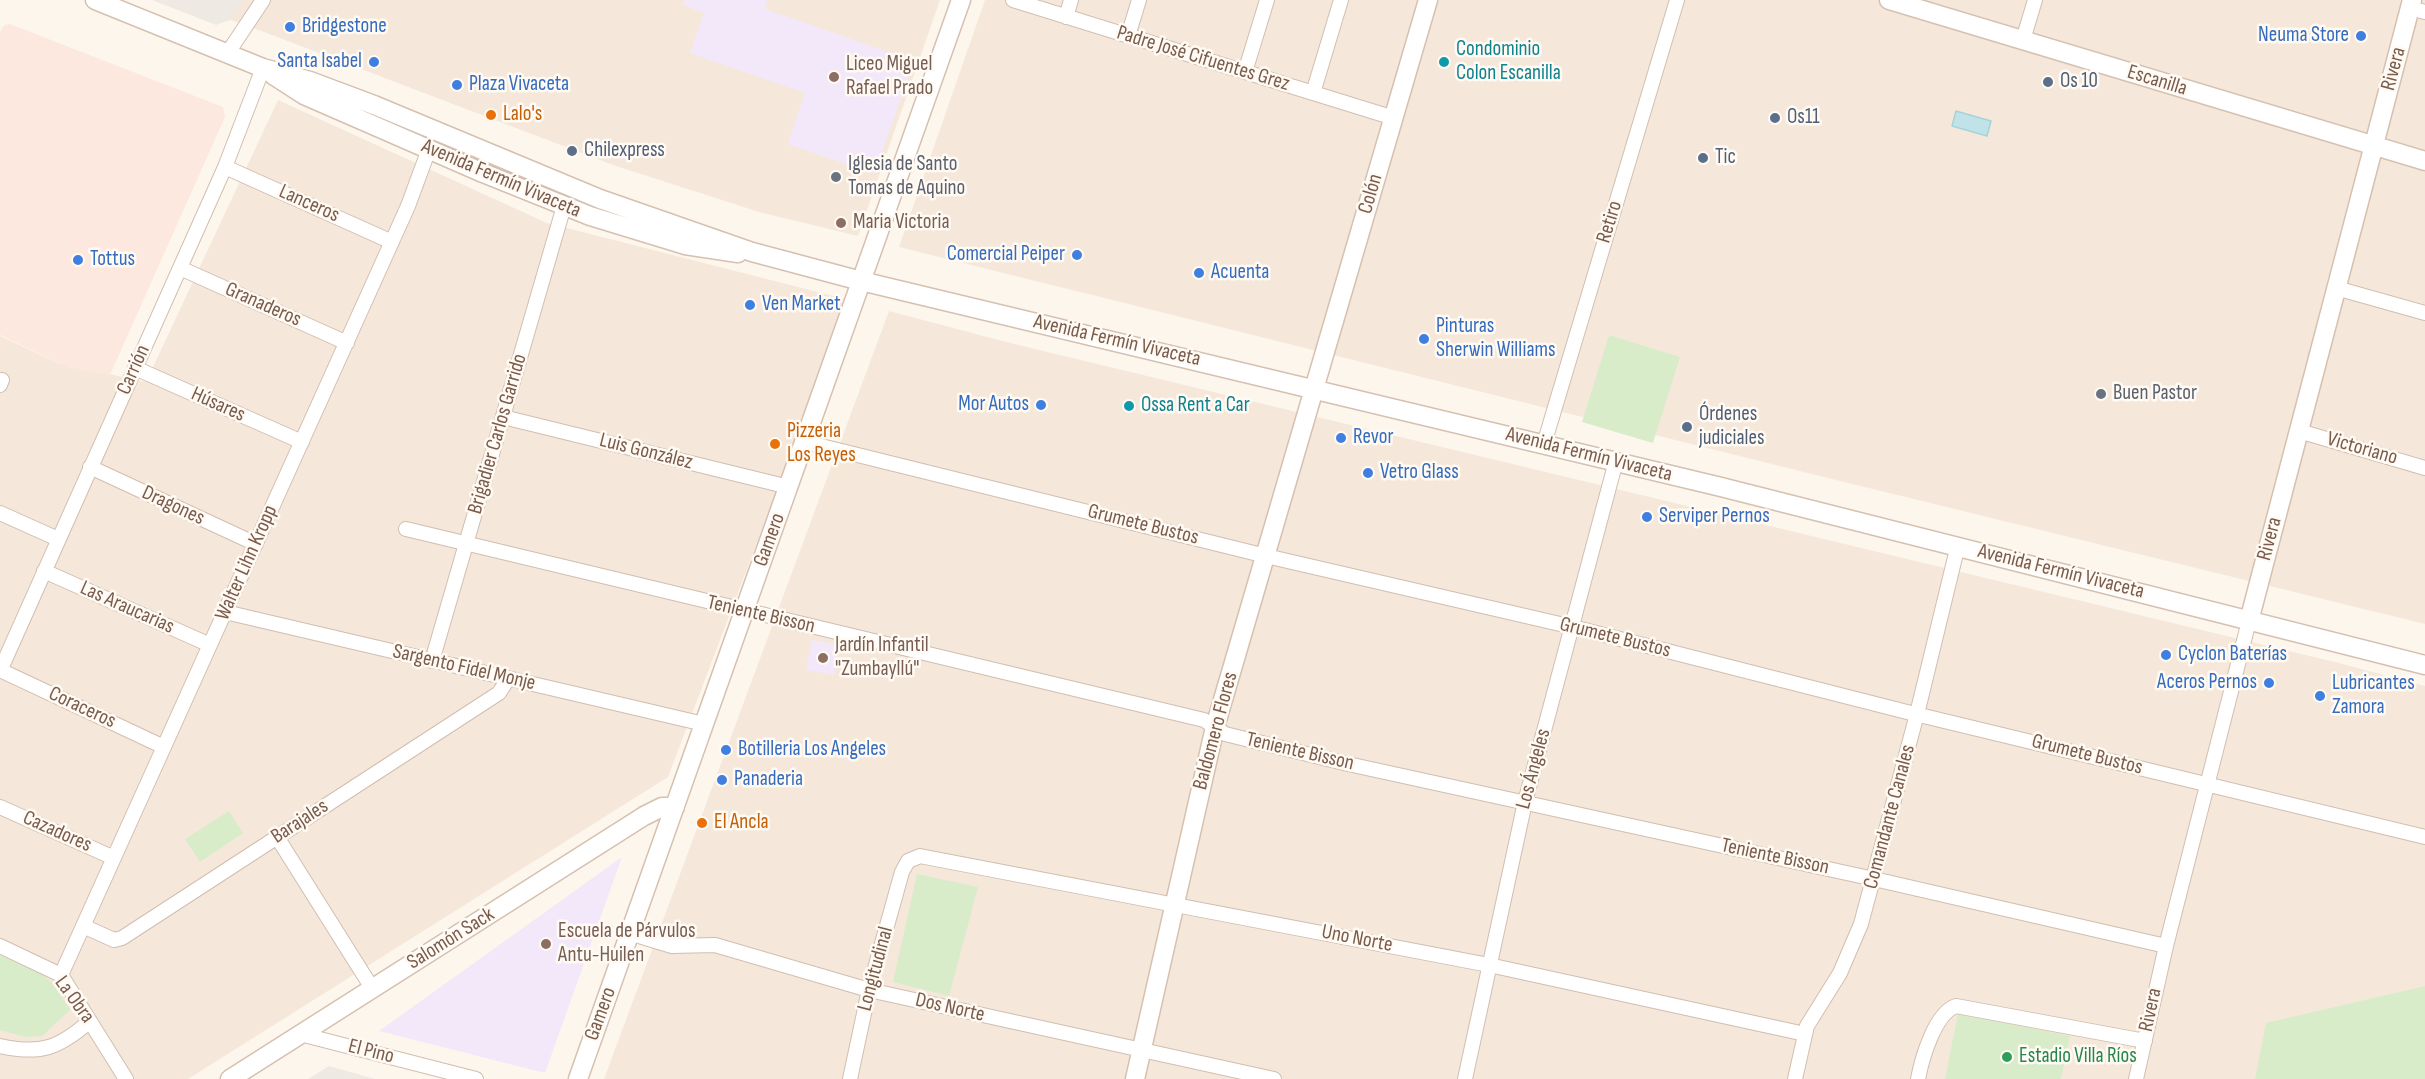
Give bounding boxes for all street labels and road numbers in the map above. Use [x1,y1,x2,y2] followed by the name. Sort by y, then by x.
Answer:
[1113,21,1293,97] street label: Padre José Cifuentes Grez
[2376,45,2412,93] street label: Rivera
[2124,60,2190,102] street label: Escanilla
[418,134,584,224] street label: Avenida Fermín Vivaceta
[1353,171,1389,217] street label: Colón
[275,180,343,228] street label: Lanceros
[1592,198,1628,246] street label: Retiro
[221,277,305,333] street label: Granaderos
[1031,310,1203,372] street label: Avenida Fermín Vivaceta
[112,341,156,399] street label: Carrión
[463,351,533,517] street label: Brigadier Carlos Garrido
[187,382,249,428] street label: Húsares
[1503,422,1675,488] street label: Avenida Fermín Vivaceta
[2324,427,2400,471] street label: Victoriano
[597,428,695,476] street label: Luis González
[138,481,208,531] street label: Dragones
[1085,499,1201,551] street label: Grumete Bustos
[210,502,284,624] street label: Walter Lihn Kropp
[749,510,791,570] street label: Gamero
[2252,515,2288,563] street label: Rivera
[1975,539,2147,605] street label: Avenida Fermín Vivaceta
[76,576,178,640] street label: Las Araucarias
[705,590,817,640] street label: Teniente Bisson
[1557,612,1673,664] street label: Grumete Bustos
[390,639,538,697] street label: Sargento Fidel Monje
[1188,669,1244,793] street label: Baldomero Flores
[44,682,120,734] street label: Coraceros
[1511,726,1557,812] street label: Los Ángeles
[1244,727,1356,777] street label: Teniente Bisson
[2029,729,2145,781] street label: Grumete Bustos
[1859,742,1921,892] street label: Comandante Canales
[267,794,333,850] street label: Barajales
[19,806,95,858] street label: Cazadores
[1719,833,1831,881] street label: Teniente Bisson
[403,902,499,976] street label: Salomón Sack
[1319,920,1395,958] street label: Uno Norte
[853,924,899,1014] street label: Longitudinal
[49,972,99,1028] street label: La Obra
[580,984,622,1044] street label: Gamero
[2134,986,2168,1034] street label: Rivera
[913,988,987,1028] street label: Dos Norte
[345,1034,397,1070] street label: El Pino

